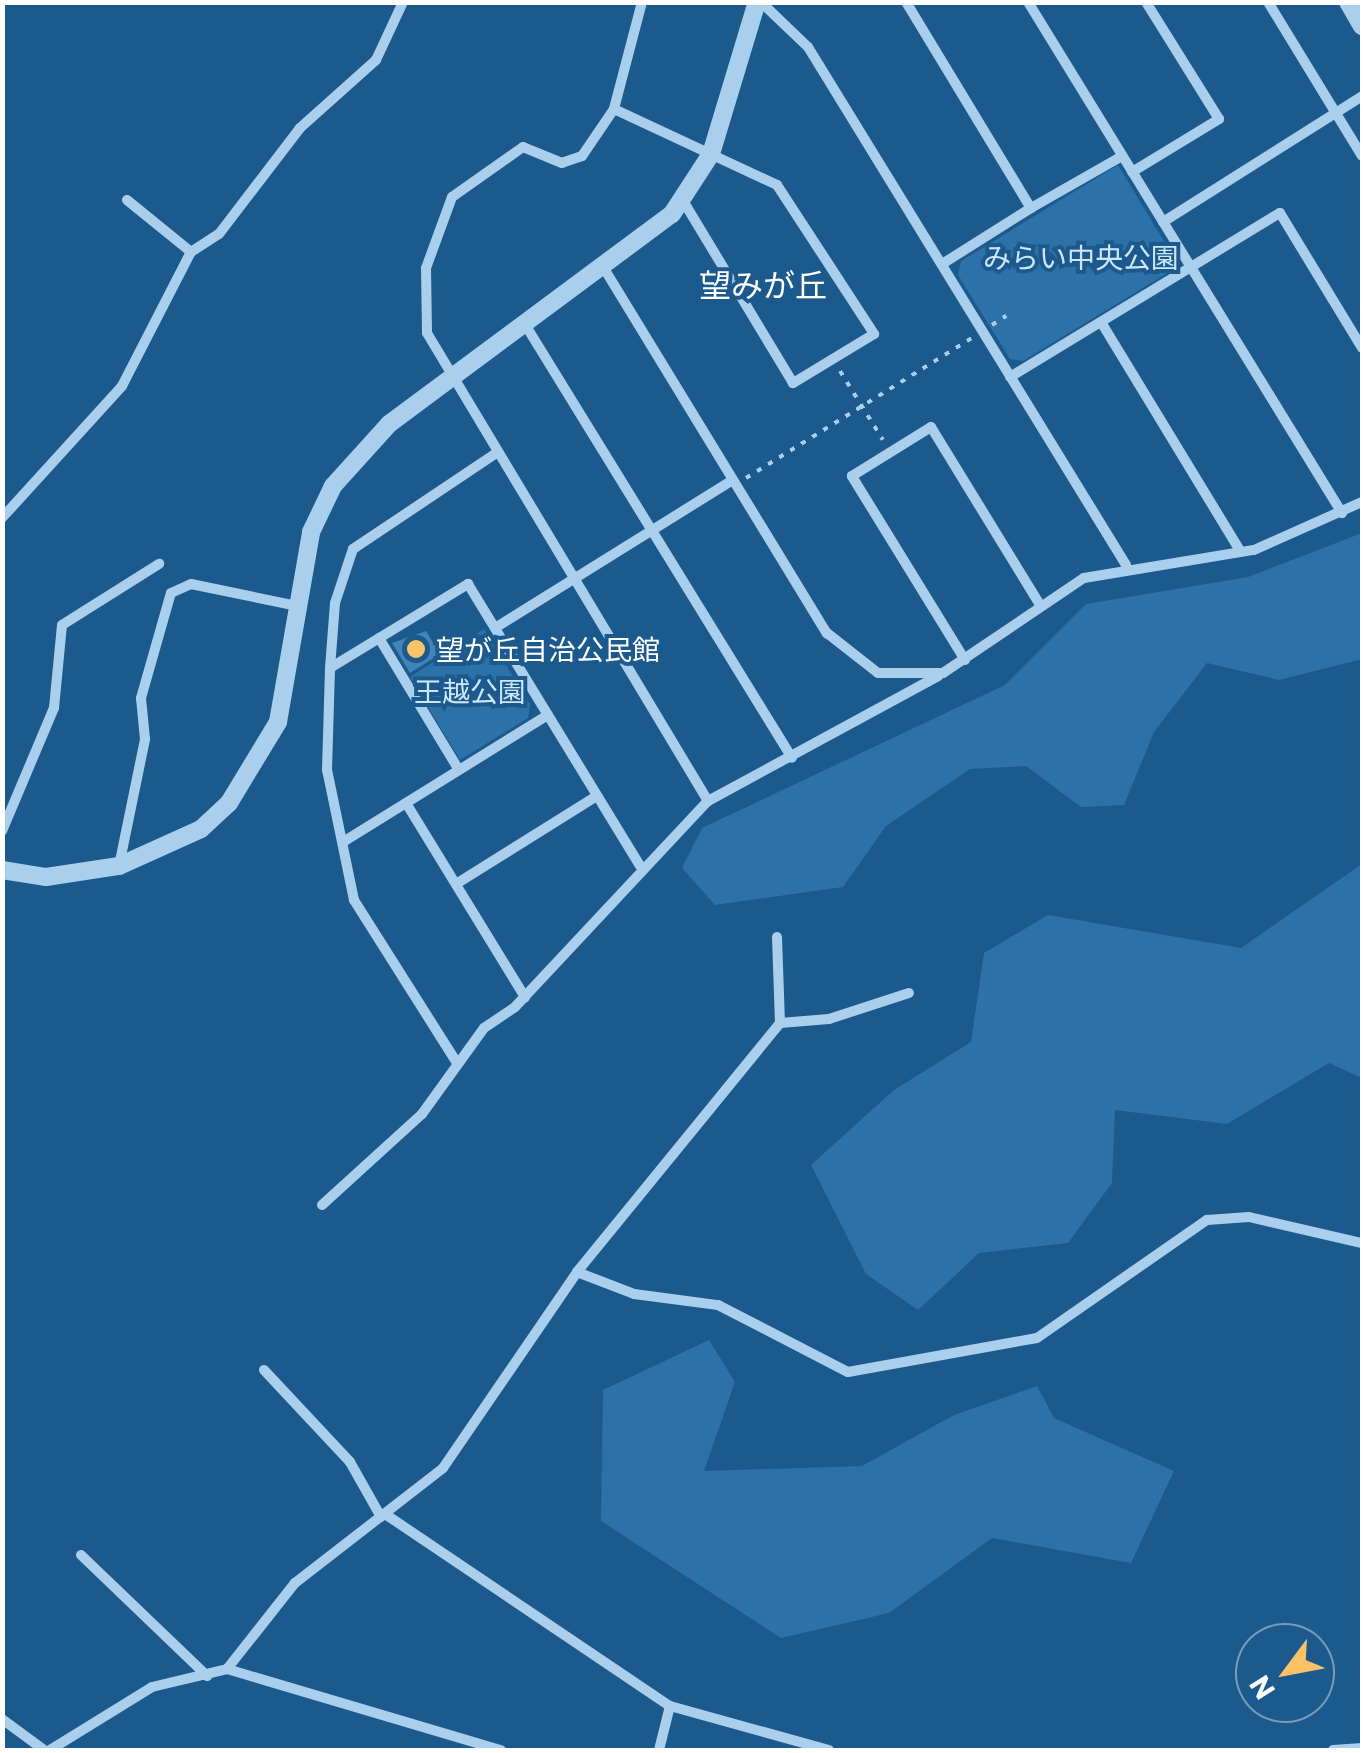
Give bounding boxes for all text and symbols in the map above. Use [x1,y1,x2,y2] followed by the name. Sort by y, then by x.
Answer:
[983,240,1179,274] park label: みらい中央公園
[699,265,827,303] district label: 望みが丘
[436,632,660,666] place label: 望が丘自治公民館
[405,638,427,660] marker: 望が丘自治公民館
[414,674,526,708] park label: 王越公園
[1235,1623,1335,1723] north arrow
[1241,1670,1281,1706] text: N

